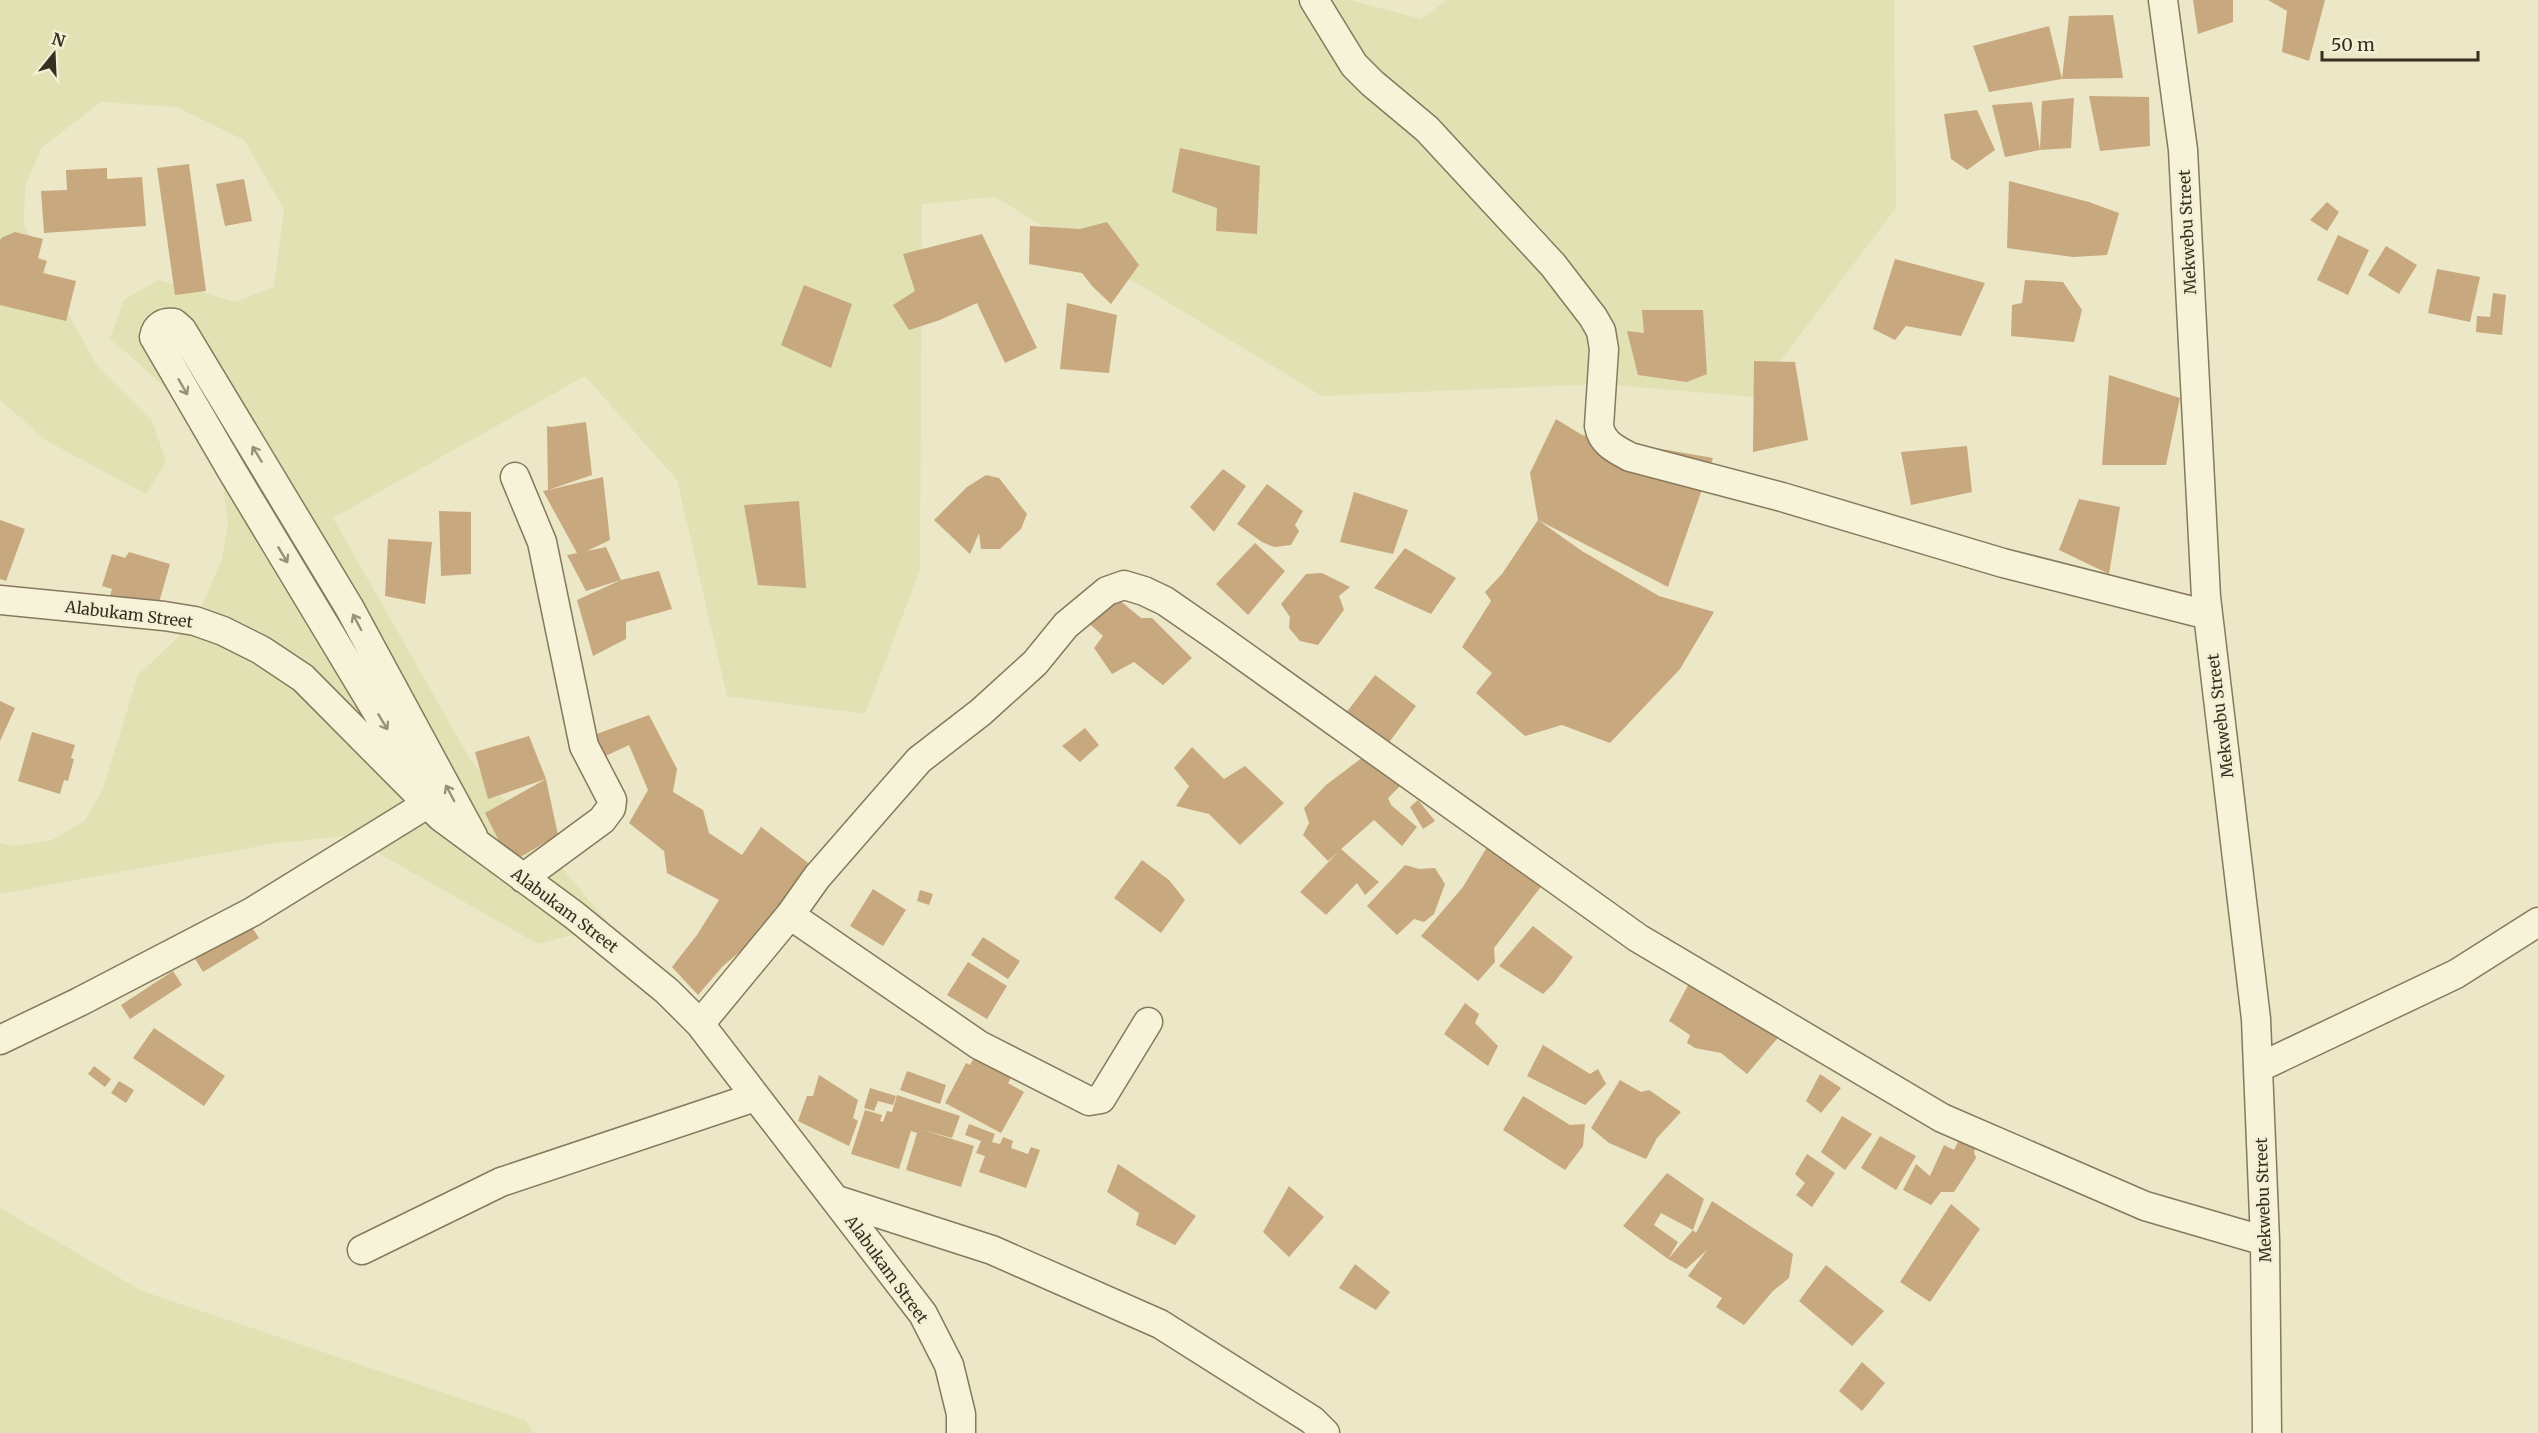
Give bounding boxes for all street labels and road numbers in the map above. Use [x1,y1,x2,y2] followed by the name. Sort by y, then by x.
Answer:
[2174,168,2200,295] street label: Mekwebu Street
[63,596,195,632] street label: Alabukam Street
[2202,652,2238,779] street label: Mekwebu Street
[507,863,623,957] street label: Alabukam Street
[2251,1136,2275,1263] street label: Mekwebu Street
[841,1210,933,1328] street label: Alabukam Street

